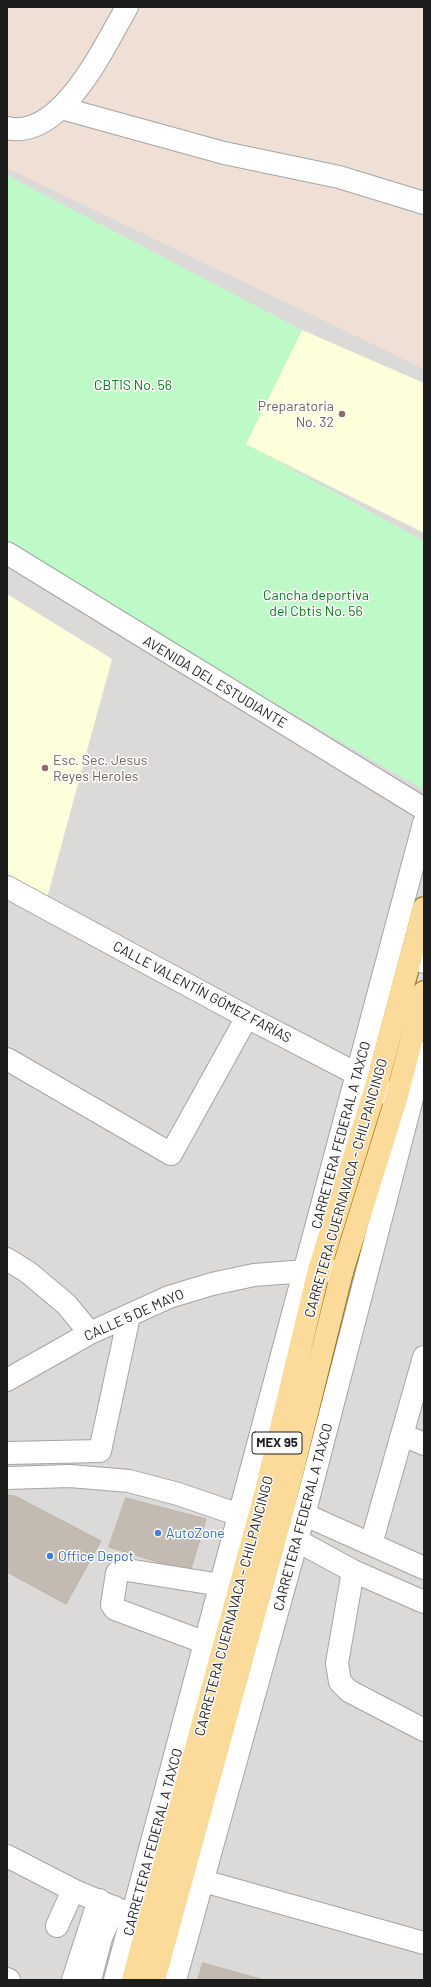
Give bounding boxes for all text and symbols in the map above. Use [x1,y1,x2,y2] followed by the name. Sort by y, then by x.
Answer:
[94,377,172,393] park label: CBTIS No. 56
[258,398,334,430] place label: Preparatoria No. 32
[337,409,347,419] marker: Preparatoria No. 32
[263,587,369,620] park label: Cancha deportiva del Cbtis No. 56
[140,632,290,732] street label: AVENIDA DEL ESTUDIANTE
[53,752,147,784] place label: Esc. Sec. Jesus Reyes Heroles
[40,763,50,773] marker: Esc. Sec. Jesus Reyes Heroles
[110,938,294,1046] street label: CALLE VALENTÍN GÓMEZ FARÍAS
[308,1039,374,1231] street label: CARRETERA FEDERAL A TAXCO
[301,1057,391,1319] street label: CARRETERA CUERNAVACA - CHILPANCINGO
[81,1285,187,1345] street label: CALLE 5 DE MAYO
[270,1421,336,1613] street label: CARRETERA FEDERAL A TAXCO
[252,1432,302,1454] road number: MEX 95
[191,1474,277,1738] street label: CARRETERA CUERNAVACA - CHILPANCINGO
[166,1525,225,1541] place label: AutoZone
[153,1528,163,1538] marker: AutoZone
[58,1548,134,1564] place label: Office Depot
[45,1551,55,1561] marker: Office Depot
[120,1746,186,1938] street label: CARRETERA FEDERAL A TAXCO

